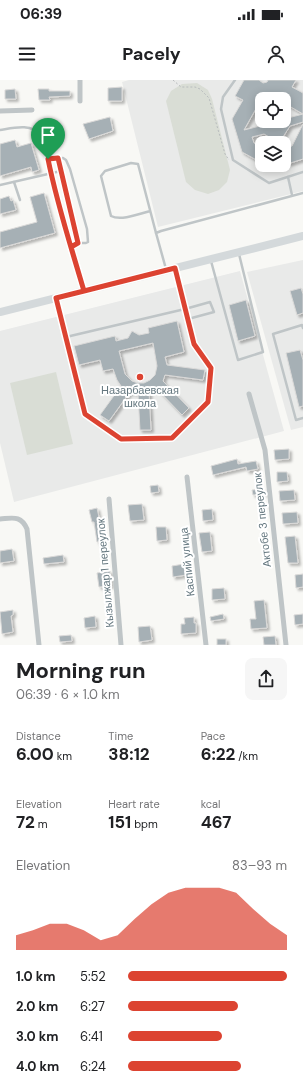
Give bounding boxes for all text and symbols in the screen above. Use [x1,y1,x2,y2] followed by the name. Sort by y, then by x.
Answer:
[20,4,62,24] text: 06:39
[122,42,181,66] text: Pacely
[16,43,38,65] icon: menu
[265,43,287,65] icon: person
[255,92,291,172] map controls
[255,92,291,128] button: locate
[31,118,65,159] pin
[37,124,59,146] icon: arrive
[255,136,291,172] button: layers
[135,372,145,382] marker: Назарбаевская школа
[101,383,179,410] place label: Назарбаевская школа
[250,472,274,568] street label: Актобе 3 переулок
[93,518,117,628] street label: Кызылжар 1 переулок
[176,526,198,597] street label: Каспий улица
[16,656,146,685] text: Morning run
[245,658,287,700] button: share
[16,686,119,703] text: 06:39 · 6 × 1.0 km
[16,729,61,743] text: Distance
[108,729,133,743] text: Time
[201,729,225,743] text: Pace
[16,743,54,765] text: 6.00
[108,743,150,765] text: 38:12
[201,743,235,765] text: 6:22
[54,749,72,763] text: km
[235,749,258,763] text: /km
[16,797,62,811] text: Elevation
[108,797,160,811] text: Heart rate
[201,797,221,811] text: kcal
[16,811,35,833] text: 72
[108,811,131,833] text: 151
[201,811,231,833] text: 467
[35,817,48,831] text: m
[131,817,158,831] text: bpm
[16,857,70,874] text: Elevation
[232,857,287,874] text: 83–93 m
[16,968,55,985] text: 1.0 km
[80,968,106,985] text: 5:52
[16,998,58,1015] text: 2.0 km
[80,998,105,1015] text: 6:27
[16,1028,59,1045] text: 3.0 km
[80,1028,103,1045] text: 6:41
[16,1058,59,1075] text: 4.0 km
[80,1058,106,1075] text: 6:24

